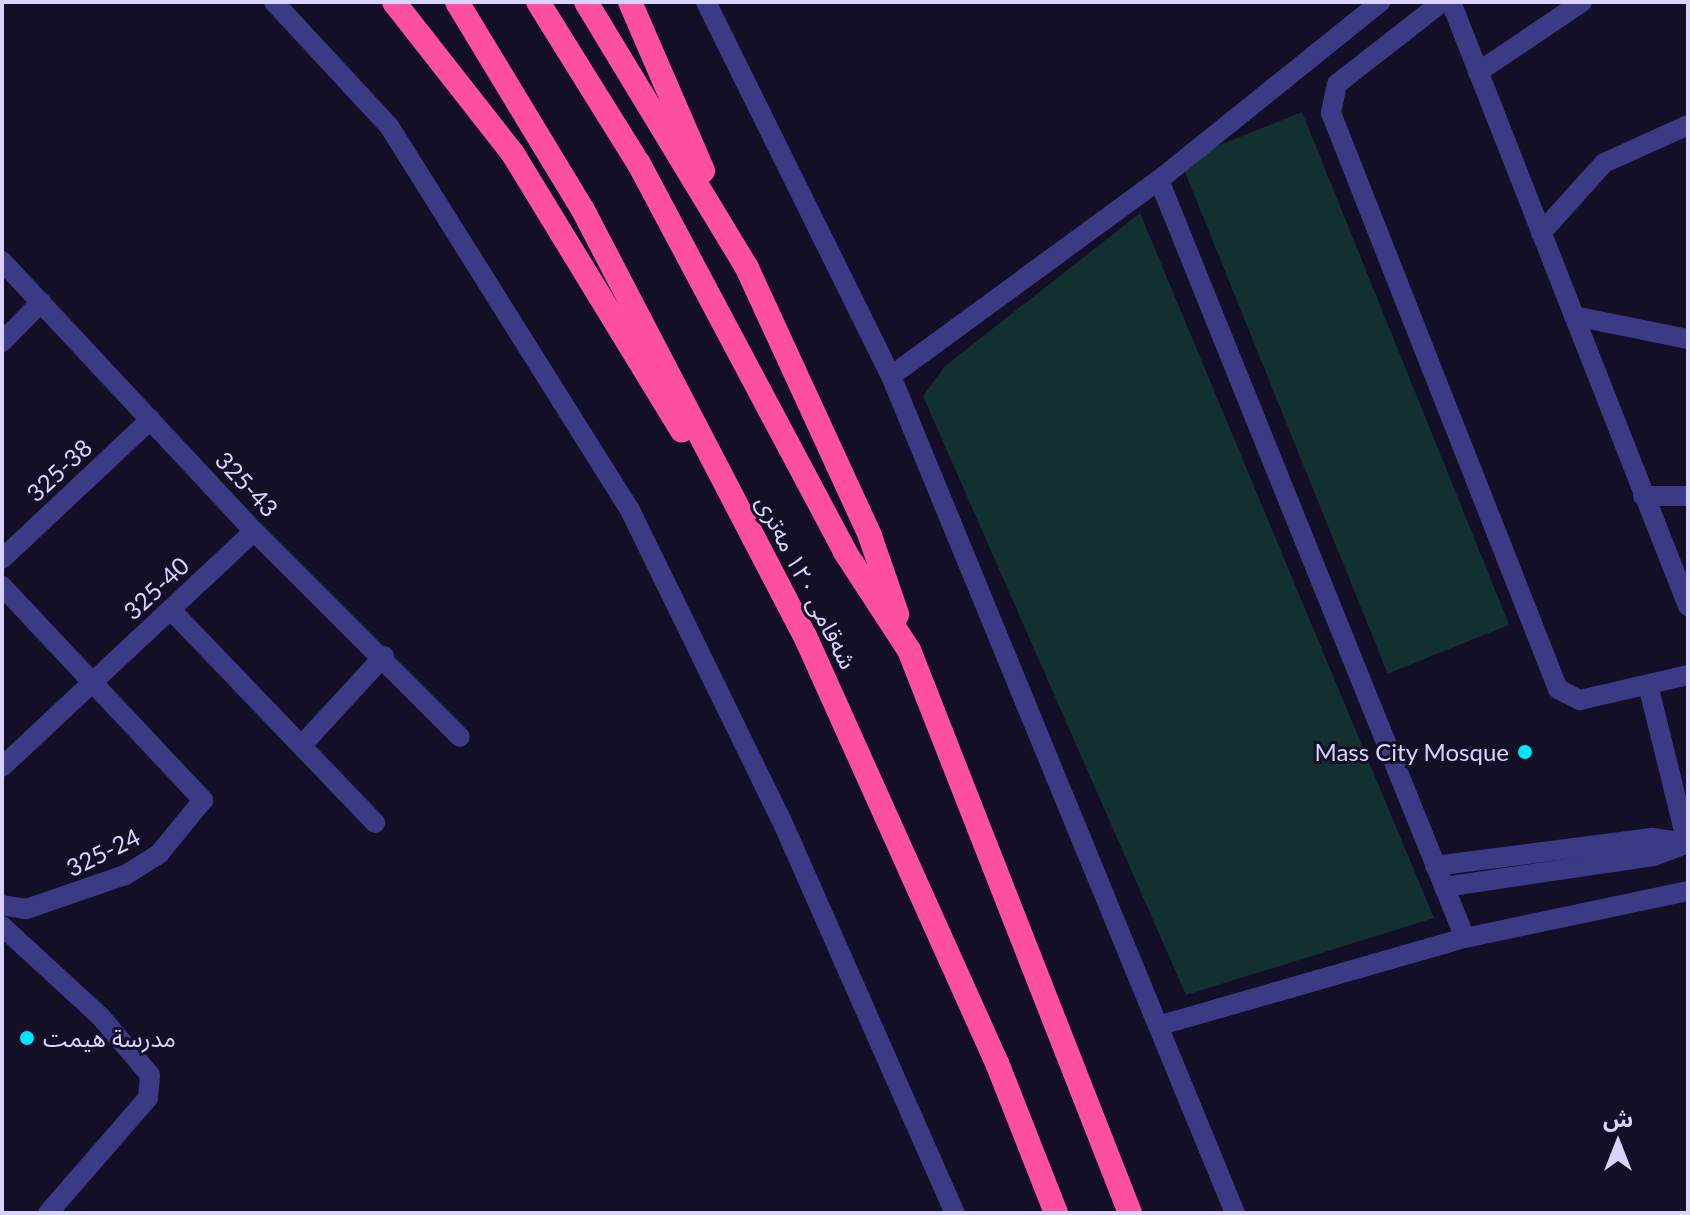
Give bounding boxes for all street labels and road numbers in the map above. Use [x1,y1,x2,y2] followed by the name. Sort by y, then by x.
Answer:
[20,433,98,507] street label: 325-38
[210,445,284,523] street label: 325-43
[751,490,863,674] street label: شەقامی ١٢٠ مەتری
[117,551,195,625] street label: 325-40
[61,822,145,882] street label: 325-24

